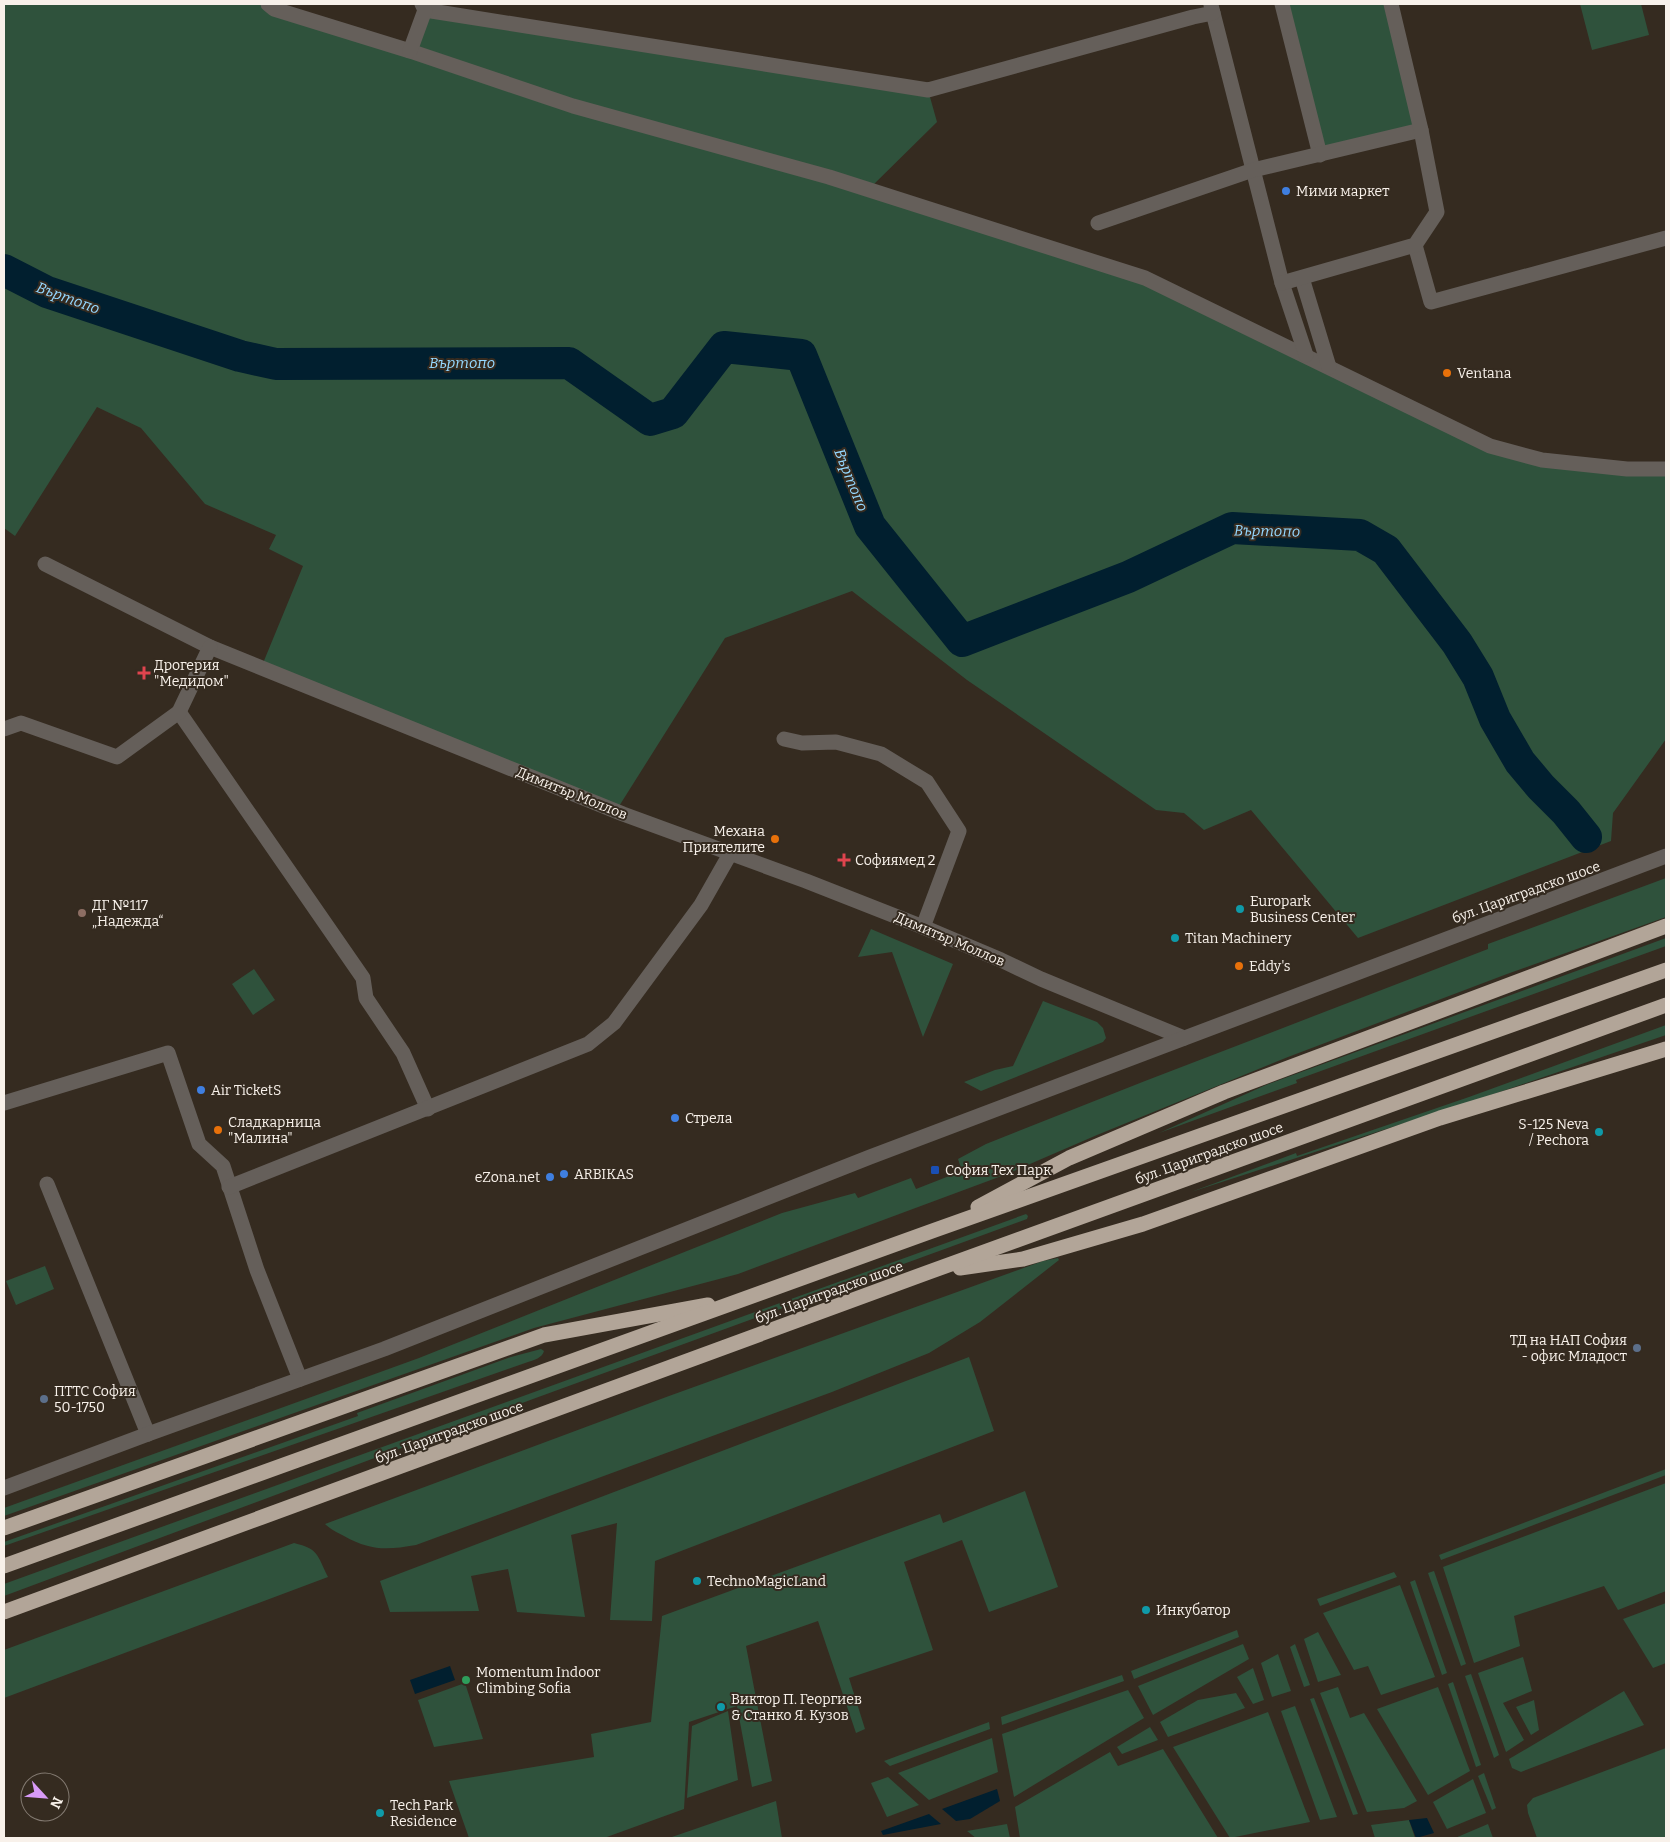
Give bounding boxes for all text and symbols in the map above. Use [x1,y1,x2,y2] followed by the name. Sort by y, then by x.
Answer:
[1296,183,1389,200] place label: Мими маркет
[1280,185,1292,197] marker: Мими маркет
[34,278,102,318] water label: Въртопо
[429,354,495,372] water label: Въртопо
[1457,365,1512,382] place label: Ventana
[1441,367,1453,379] marker: Ventana
[830,446,872,514] water label: Въртопо
[1234,521,1300,541] water label: Въртопо
[154,657,229,690] place label: Дрогерия "Медидом"
[138,667,150,679] marker: Дрогерия "Медидом"
[514,764,630,823] street label: Димитър Моллов
[683,823,765,856] place label: Механа Приятелите
[769,833,781,845] marker: Механа Приятелите
[855,852,935,869] place label: Софиямед 2
[837,853,851,867] marker: Софиямед 2
[1450,858,1603,927] street label: бул. Цариградско шосе
[1250,893,1355,926] place label: Europark Business Center
[92,897,163,930] place label: ДГ №117 „Надежда“
[1234,903,1246,915] marker: Europark Business Center
[76,907,88,919] marker: ДГ №117 „Надежда“
[892,909,1007,970] street label: Димитър Моллов
[1185,930,1292,947] place label: Titan Machinery
[1169,932,1181,944] marker: Titan Machinery
[1249,958,1291,975] place label: Eddy's
[1233,960,1245,972] marker: Eddy's
[211,1082,281,1099] place label: Air TicketS
[195,1084,207,1096] marker: Air TicketS
[685,1110,733,1127] place label: Стрела
[669,1112,681,1124] marker: Стрела
[228,1114,321,1147] place label: Сладкарница "Малина"
[1518,1116,1589,1149] place label: S-125 Neva / Pechora
[1133,1119,1286,1188] street label: бул. Цариградско шосе
[212,1124,224,1136] marker: Сладкарница "Малина"
[1593,1126,1605,1138] marker: S-125 Neva / Pechora
[945,1162,1052,1179] place label: София Тех Парк
[929,1164,941,1176] marker: София Тех Парк
[574,1166,634,1183] place label: ARBIKAS
[558,1168,570,1180] marker: ARBIKAS
[475,1169,540,1186] place label: eZona.net
[544,1171,556,1183] marker: eZona.net
[753,1258,906,1327] street label: бул. Цариградско шосе
[1510,1332,1627,1365] place label: ТД на НАП София - офис Младост
[1631,1342,1643,1354] marker: ТД на НАП София - офис Младост
[54,1383,136,1416] place label: ПТТС София 50-1750
[38,1393,50,1405] marker: ПТТС София 50-1750
[373,1398,526,1467] street label: бул. Цариградско шосе
[707,1573,826,1590] place label: TechnoMagicLand
[691,1575,703,1587] marker: TechnoMagicLand
[1156,1602,1231,1619] place label: Инкубатор
[1140,1604,1152,1616] marker: Инкубатор
[476,1664,600,1697] place label: Momentum Indoor Climbing Sofia
[460,1674,472,1686] marker: Momentum Indoor Climbing Sofia
[731,1691,862,1724] place label: Виктор П. Георгиев & Станко Я. Кузов
[715,1701,727,1713] marker: Виктор П. Георгиев & Станко Я. Кузов
[20,1772,70,1822] north arrow
[46,1794,66,1811] text: N
[390,1797,457,1830] place label: Tech Park Residence
[374,1807,386,1819] marker: Tech Park Residence

